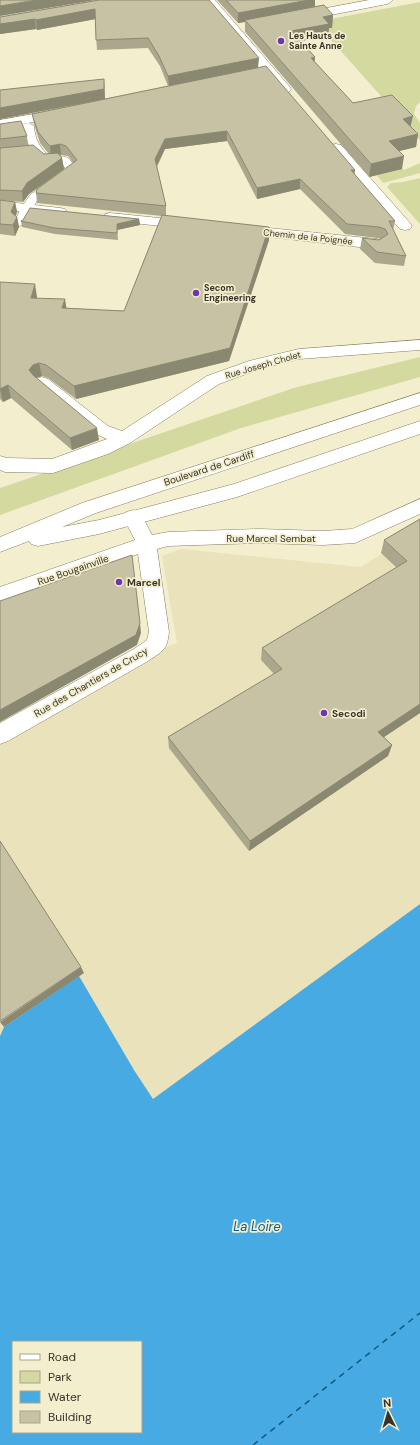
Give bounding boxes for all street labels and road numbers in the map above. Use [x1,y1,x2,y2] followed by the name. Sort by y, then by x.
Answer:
[263,226,353,248] street label: Chemin de la Poignée
[224,348,303,382] street label: Rue Joseph Cholet
[162,447,257,489] street label: Boulevard de Cardiff
[226,532,316,545] street label: Rue Marcel Sembat
[36,552,111,588] street label: Rue Bougainville
[32,644,151,720] street label: Rue des Chantiers de Crucy

